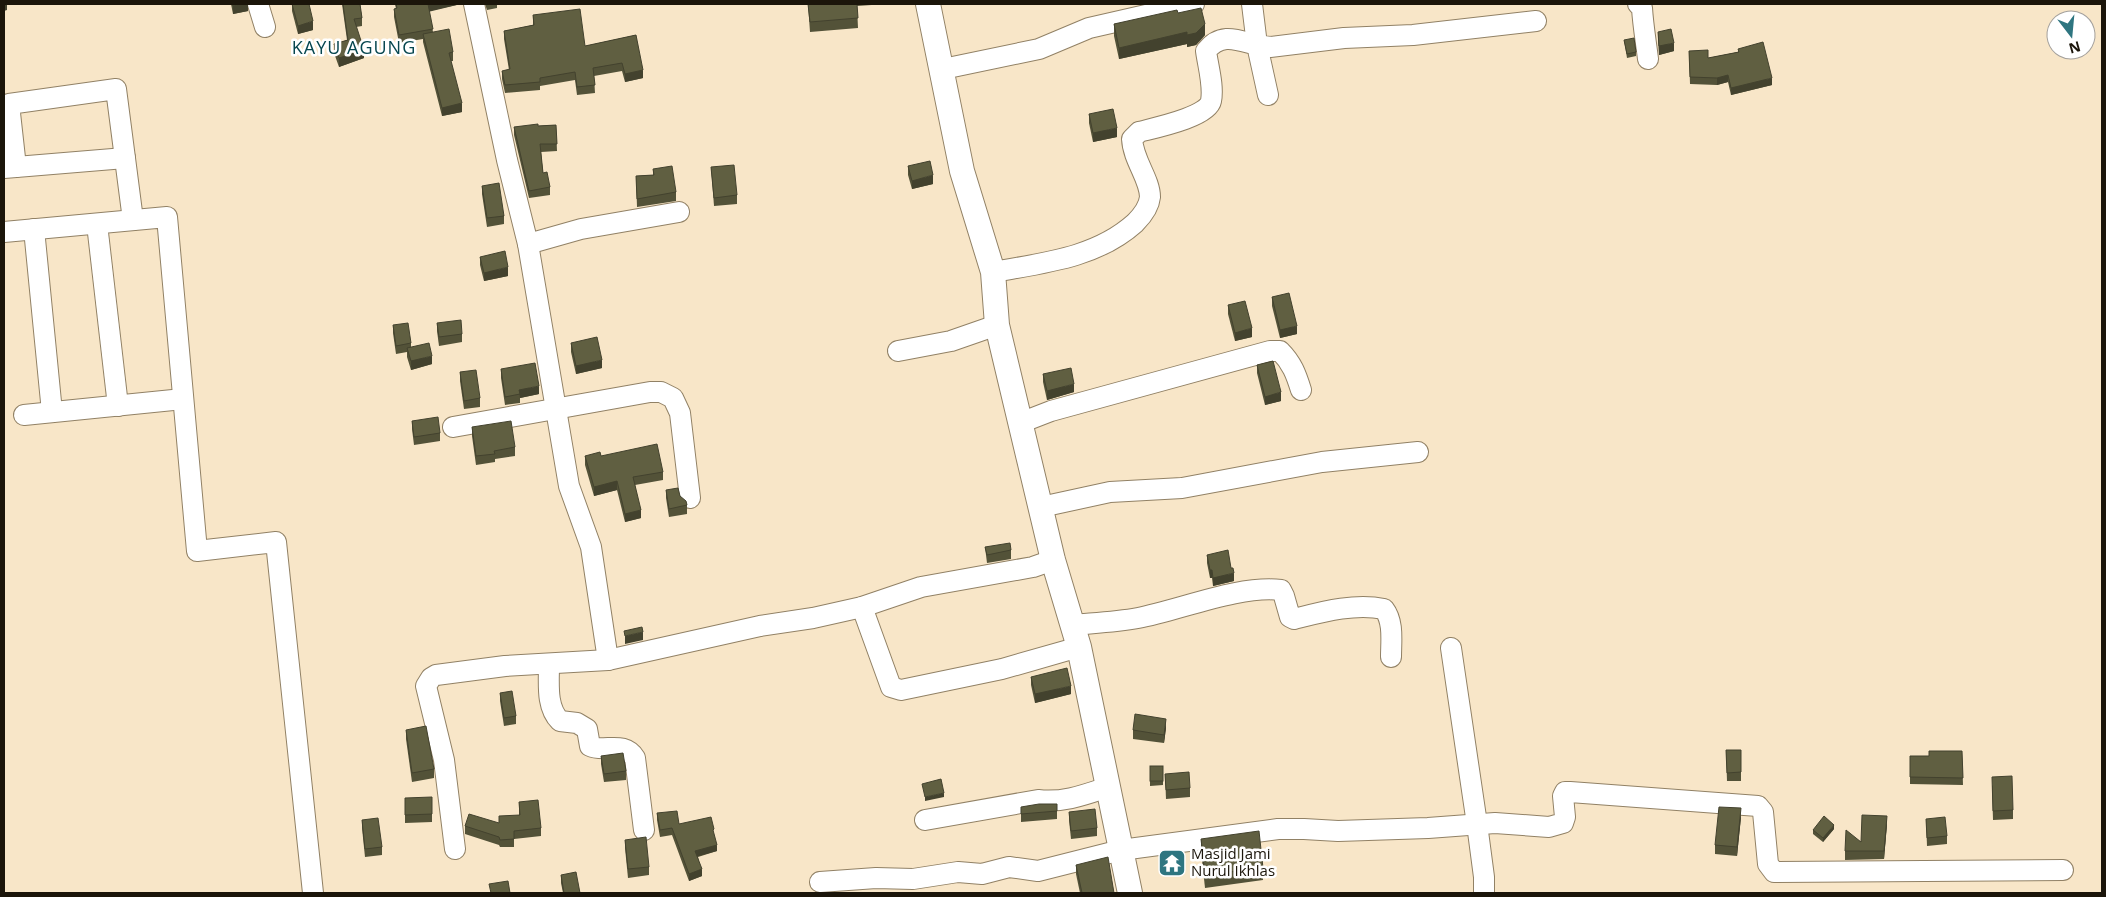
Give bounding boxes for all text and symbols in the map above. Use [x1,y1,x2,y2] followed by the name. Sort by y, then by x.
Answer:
[2046,10,2096,60] north arrow
[292,35,416,59] district label: KAYU AGUNG
[2067,37,2083,59] text: N
[1191,843,1275,880] place label: Masjid Jami Nurul Ikhlas
[1157,848,1187,878] temple icon: Masjid Jami Nurul Ikhlas

